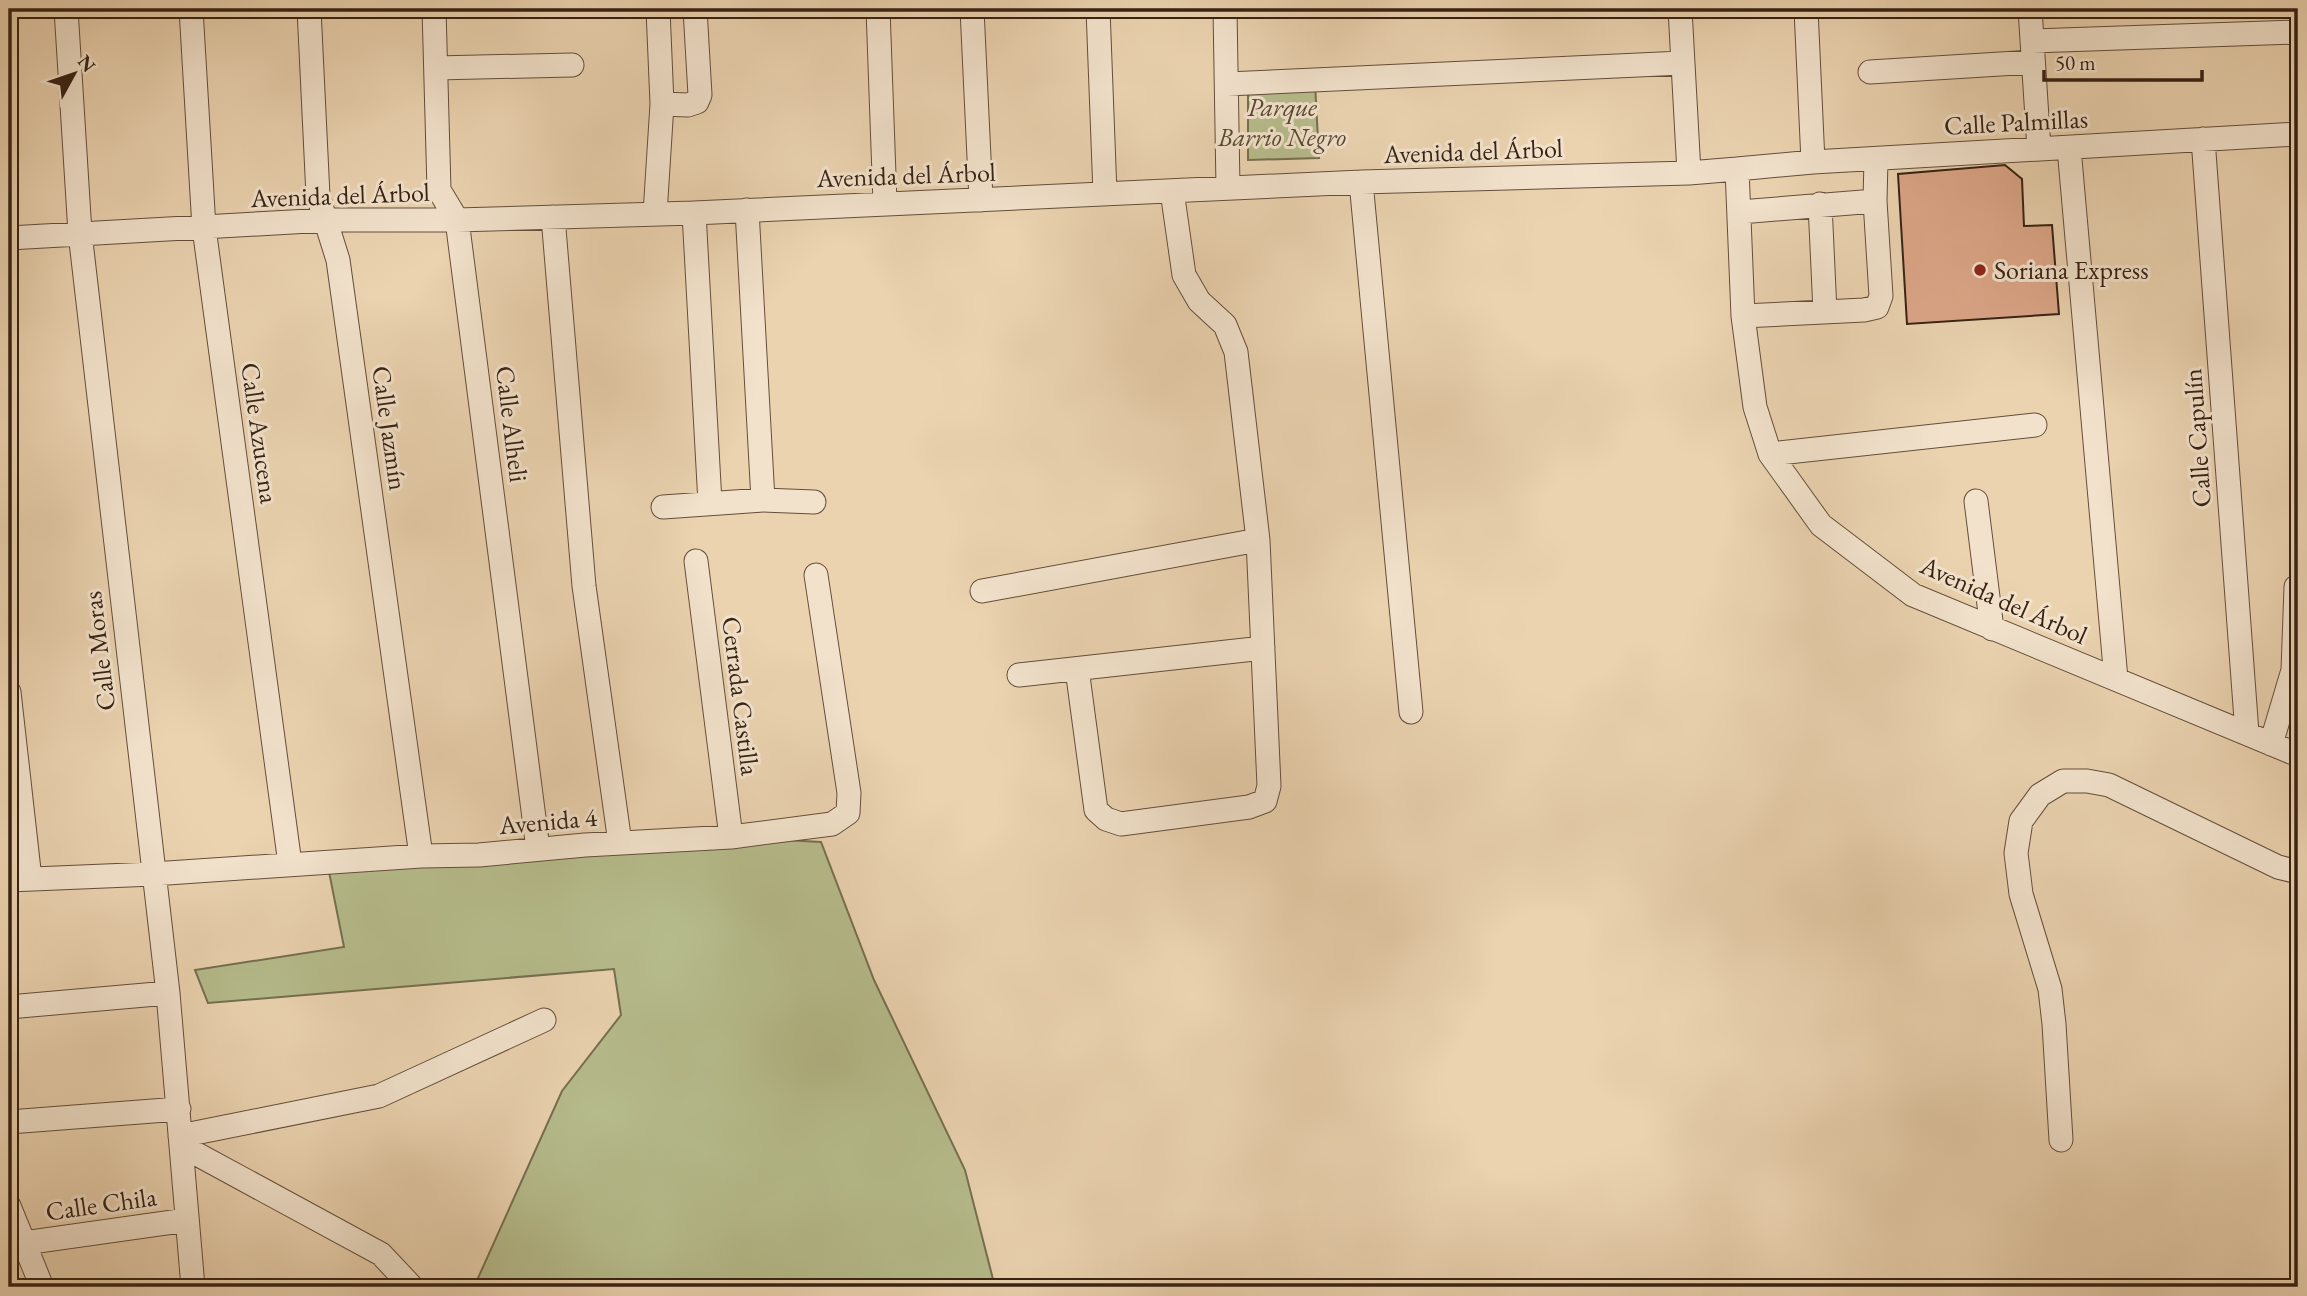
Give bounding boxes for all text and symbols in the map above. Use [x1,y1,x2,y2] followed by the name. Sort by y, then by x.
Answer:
[38,38,108,108] north arrow
[2044,38,2202,82] scale bar
[72,49,102,78] text: N
[2055,49,2096,76] text: 50 m
[1217,90,1346,154] park label: Parque Barrio Negro
[1943,101,2089,143] street label: Calle Palmillas
[1382,131,1563,171] street label: Avenida del Árbol
[815,155,996,195] street label: Avenida del Árbol
[249,175,430,215] street label: Avenida del Árbol
[1994,253,2149,287] place label: Soriana Express
[1972,262,1988,278] marker: Soriana Express
[233,360,287,506] street label: Calle Azucena
[364,364,416,493] street label: Calle Jazmín
[488,364,536,484] street label: Calle Alheli
[2175,367,2219,509] street label: Calle Capulín
[1914,548,2093,652] street label: Avenida del Árbol
[75,589,123,713] street label: Calle Moras
[714,615,768,778] street label: Cerrada Castilla
[497,800,599,842] street label: Avenida 4
[43,1179,159,1229] street label: Calle Chila

